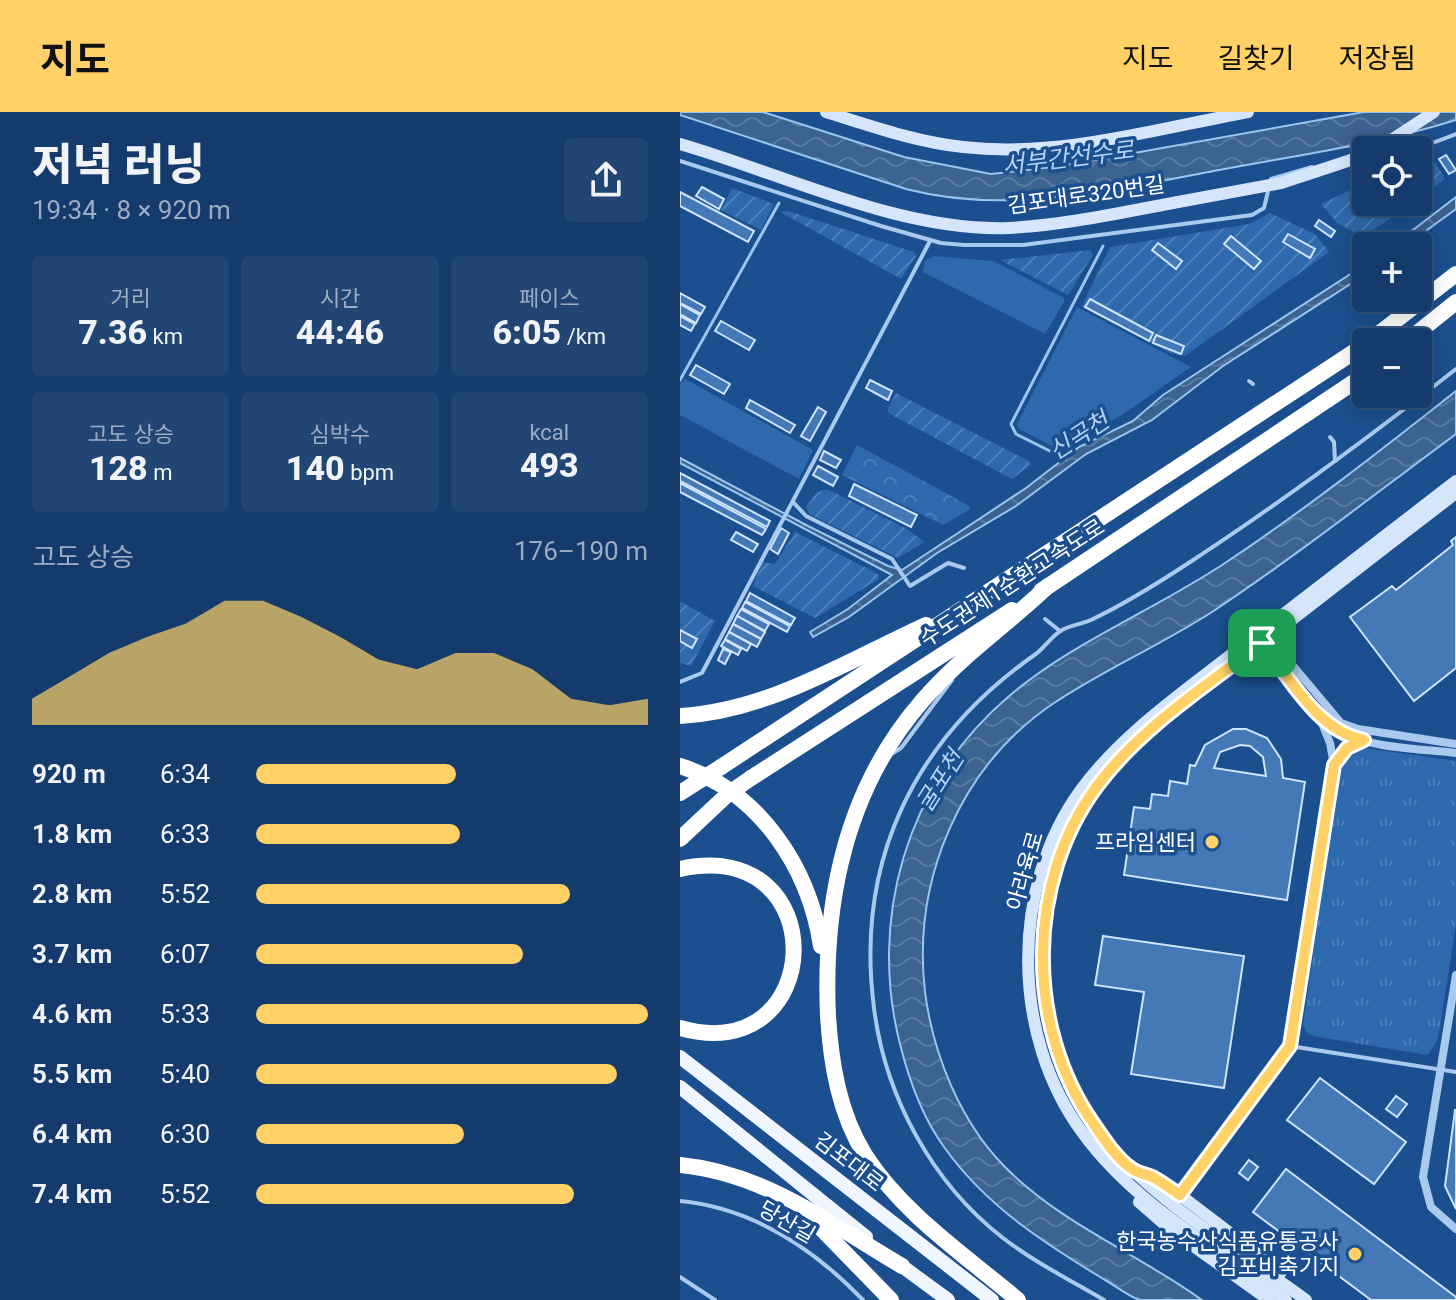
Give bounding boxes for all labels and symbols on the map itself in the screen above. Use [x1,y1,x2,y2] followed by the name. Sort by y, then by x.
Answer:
[1001,136,1136,180] water label: 서부간선수로
[1006,172,1166,218] street label: 김포대로320번길
[1044,405,1117,466] water label: 신곡천
[915,514,1109,652] street label: 수도권제1순환고속도로
[1228,609,1296,677] pin
[911,743,971,817] water label: 굴포천
[1002,829,1048,913] street label: 아라육로
[1095,830,1196,855] place label: 프라임센터
[1203,833,1221,851] marker: 프라임센터
[809,1127,889,1197] street label: 김포대로
[754,1196,820,1248] street label: 당산길
[1116,1229,1339,1279] place label: 한국농수산식품유통공사 김포비축기지
[1346,1245,1364,1263] marker: 한국농수산식품유통공사 김포비축기지

